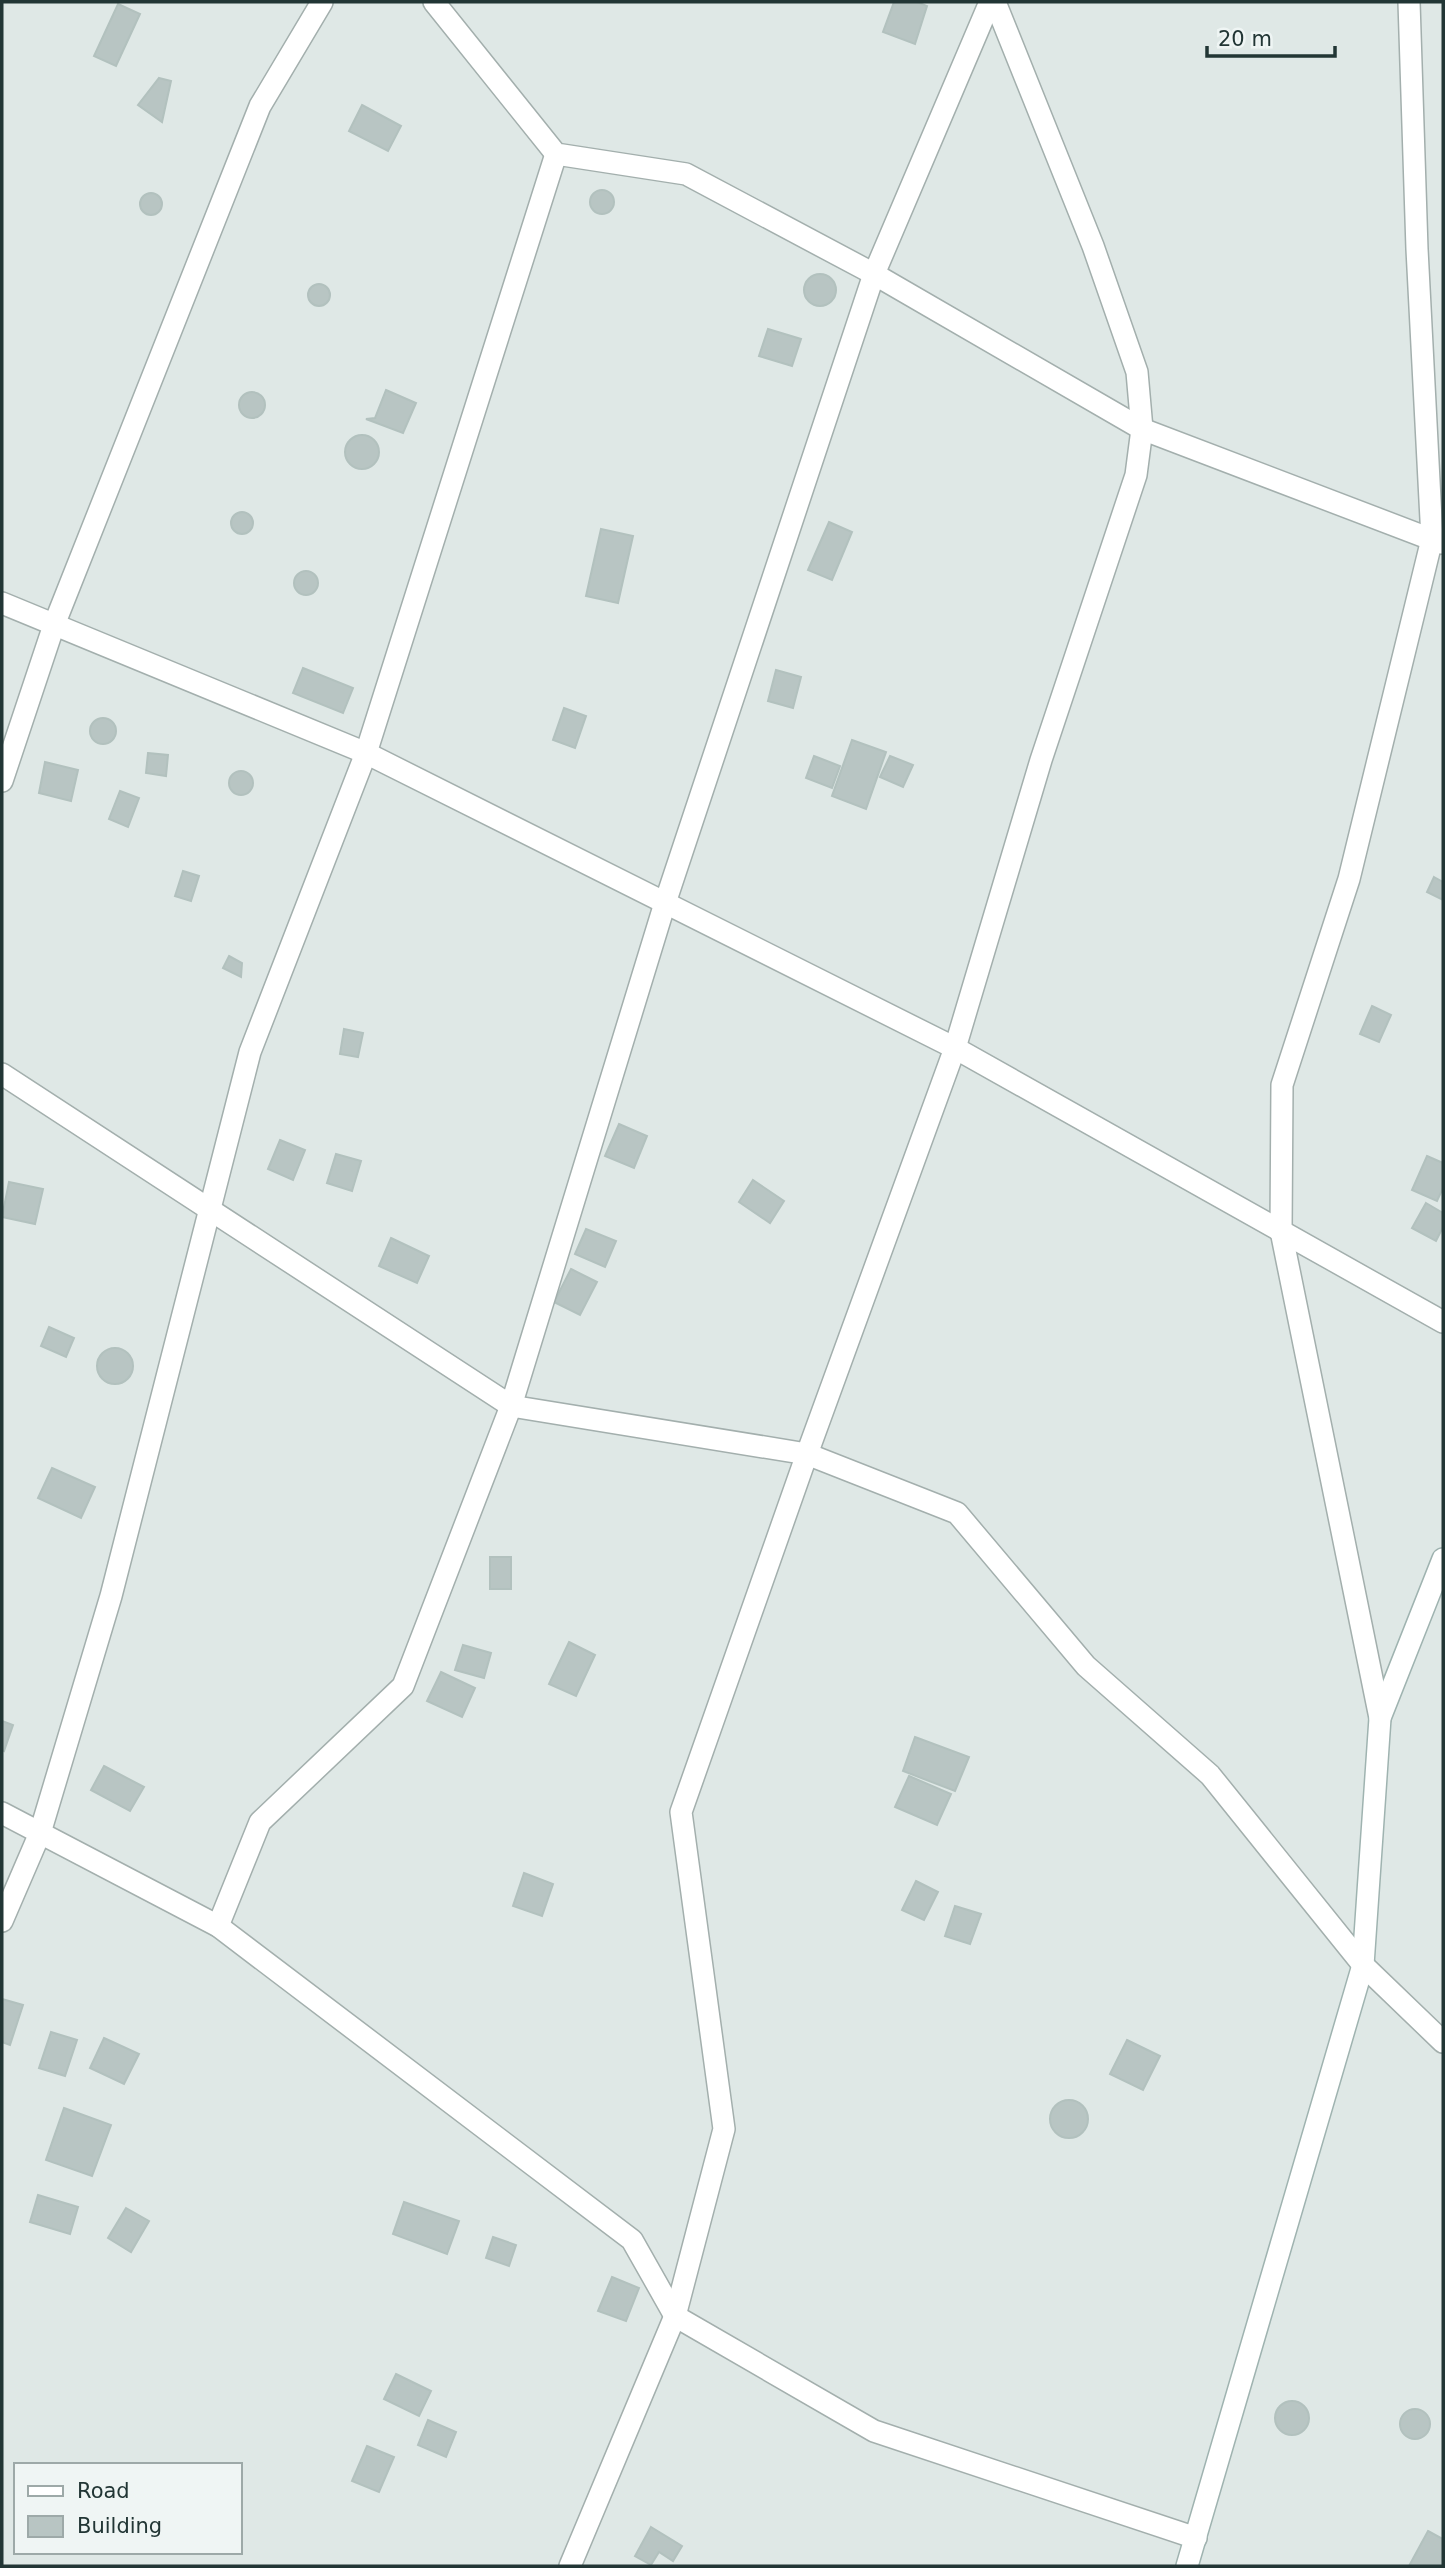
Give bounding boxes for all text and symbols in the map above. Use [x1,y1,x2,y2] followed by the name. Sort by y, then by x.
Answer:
[1207,14,1335,58] scale bar
[1218,27,1272,51] text: 20 m
[14,2463,242,2554] legend
[77,2479,130,2503] text: Road
[77,2514,162,2538] text: Building

